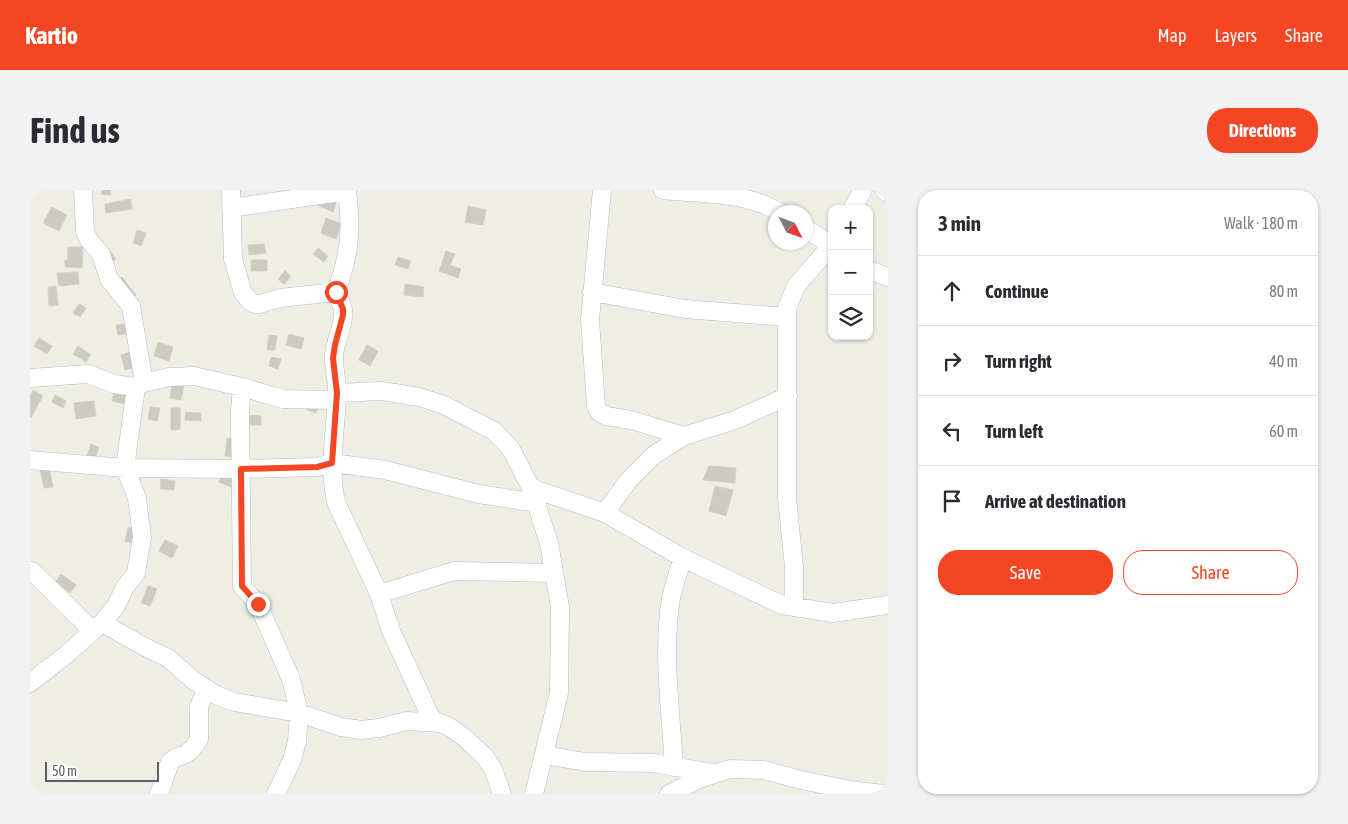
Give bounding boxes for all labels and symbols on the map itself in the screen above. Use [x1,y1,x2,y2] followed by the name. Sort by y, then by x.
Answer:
[768,205,813,250] north arrow
[325,281,348,304] route start
[247,593,270,616] route end
[45,759,159,782] scale bar

